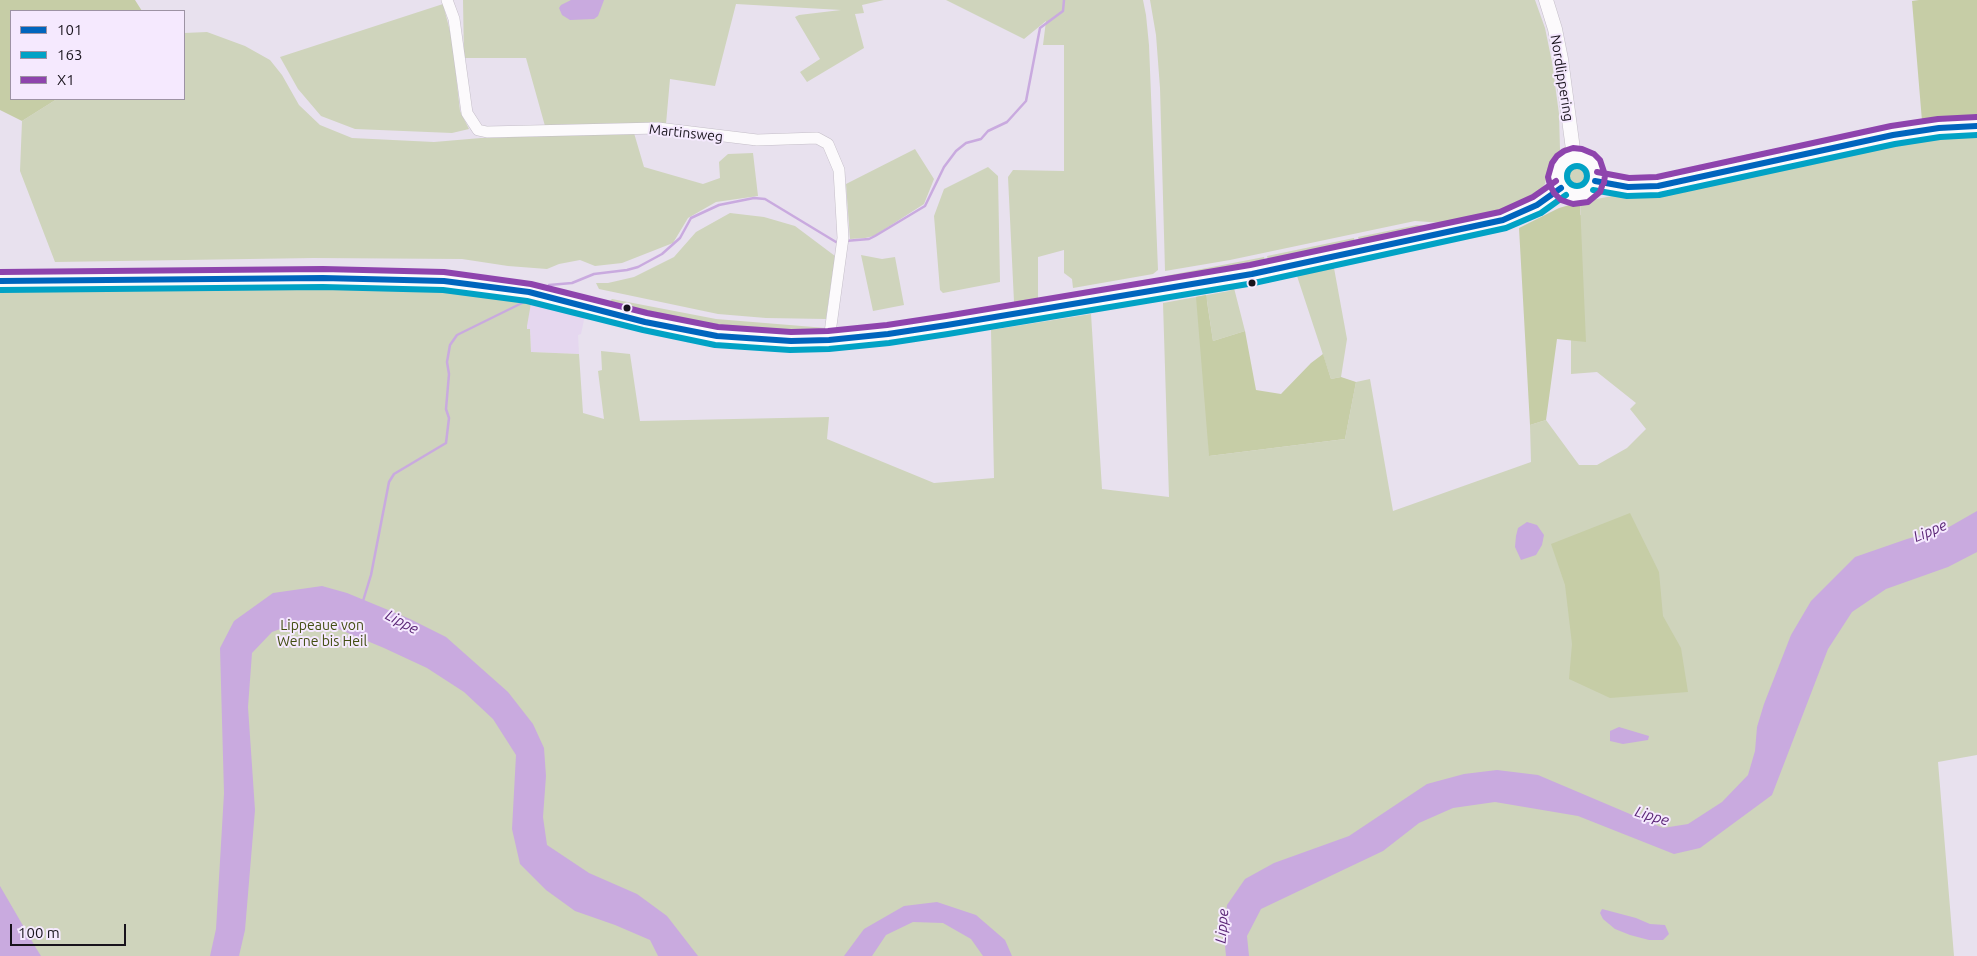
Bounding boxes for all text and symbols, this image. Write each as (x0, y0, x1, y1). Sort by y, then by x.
legend (10, 10, 185, 100)
text: 101 (57, 21, 82, 38)
street label: Nordlippering (1547, 33, 1577, 123)
text: 163 (57, 46, 82, 63)
text: X1 (57, 71, 75, 88)
street label: Martinsweg (648, 121, 724, 145)
unlabelled marker (1247, 278, 1257, 288)
unlabelled marker (622, 303, 632, 313)
water label: Lippe (1910, 516, 1950, 546)
water label: Lippe (382, 606, 422, 638)
park label: Lippeaue von Werne bis Heil (277, 617, 367, 650)
water label: Lippe (1633, 802, 1671, 830)
water label: Lippe (1212, 908, 1232, 944)
scale bar (12, 914, 129, 946)
text: 100 m (18, 924, 60, 941)

